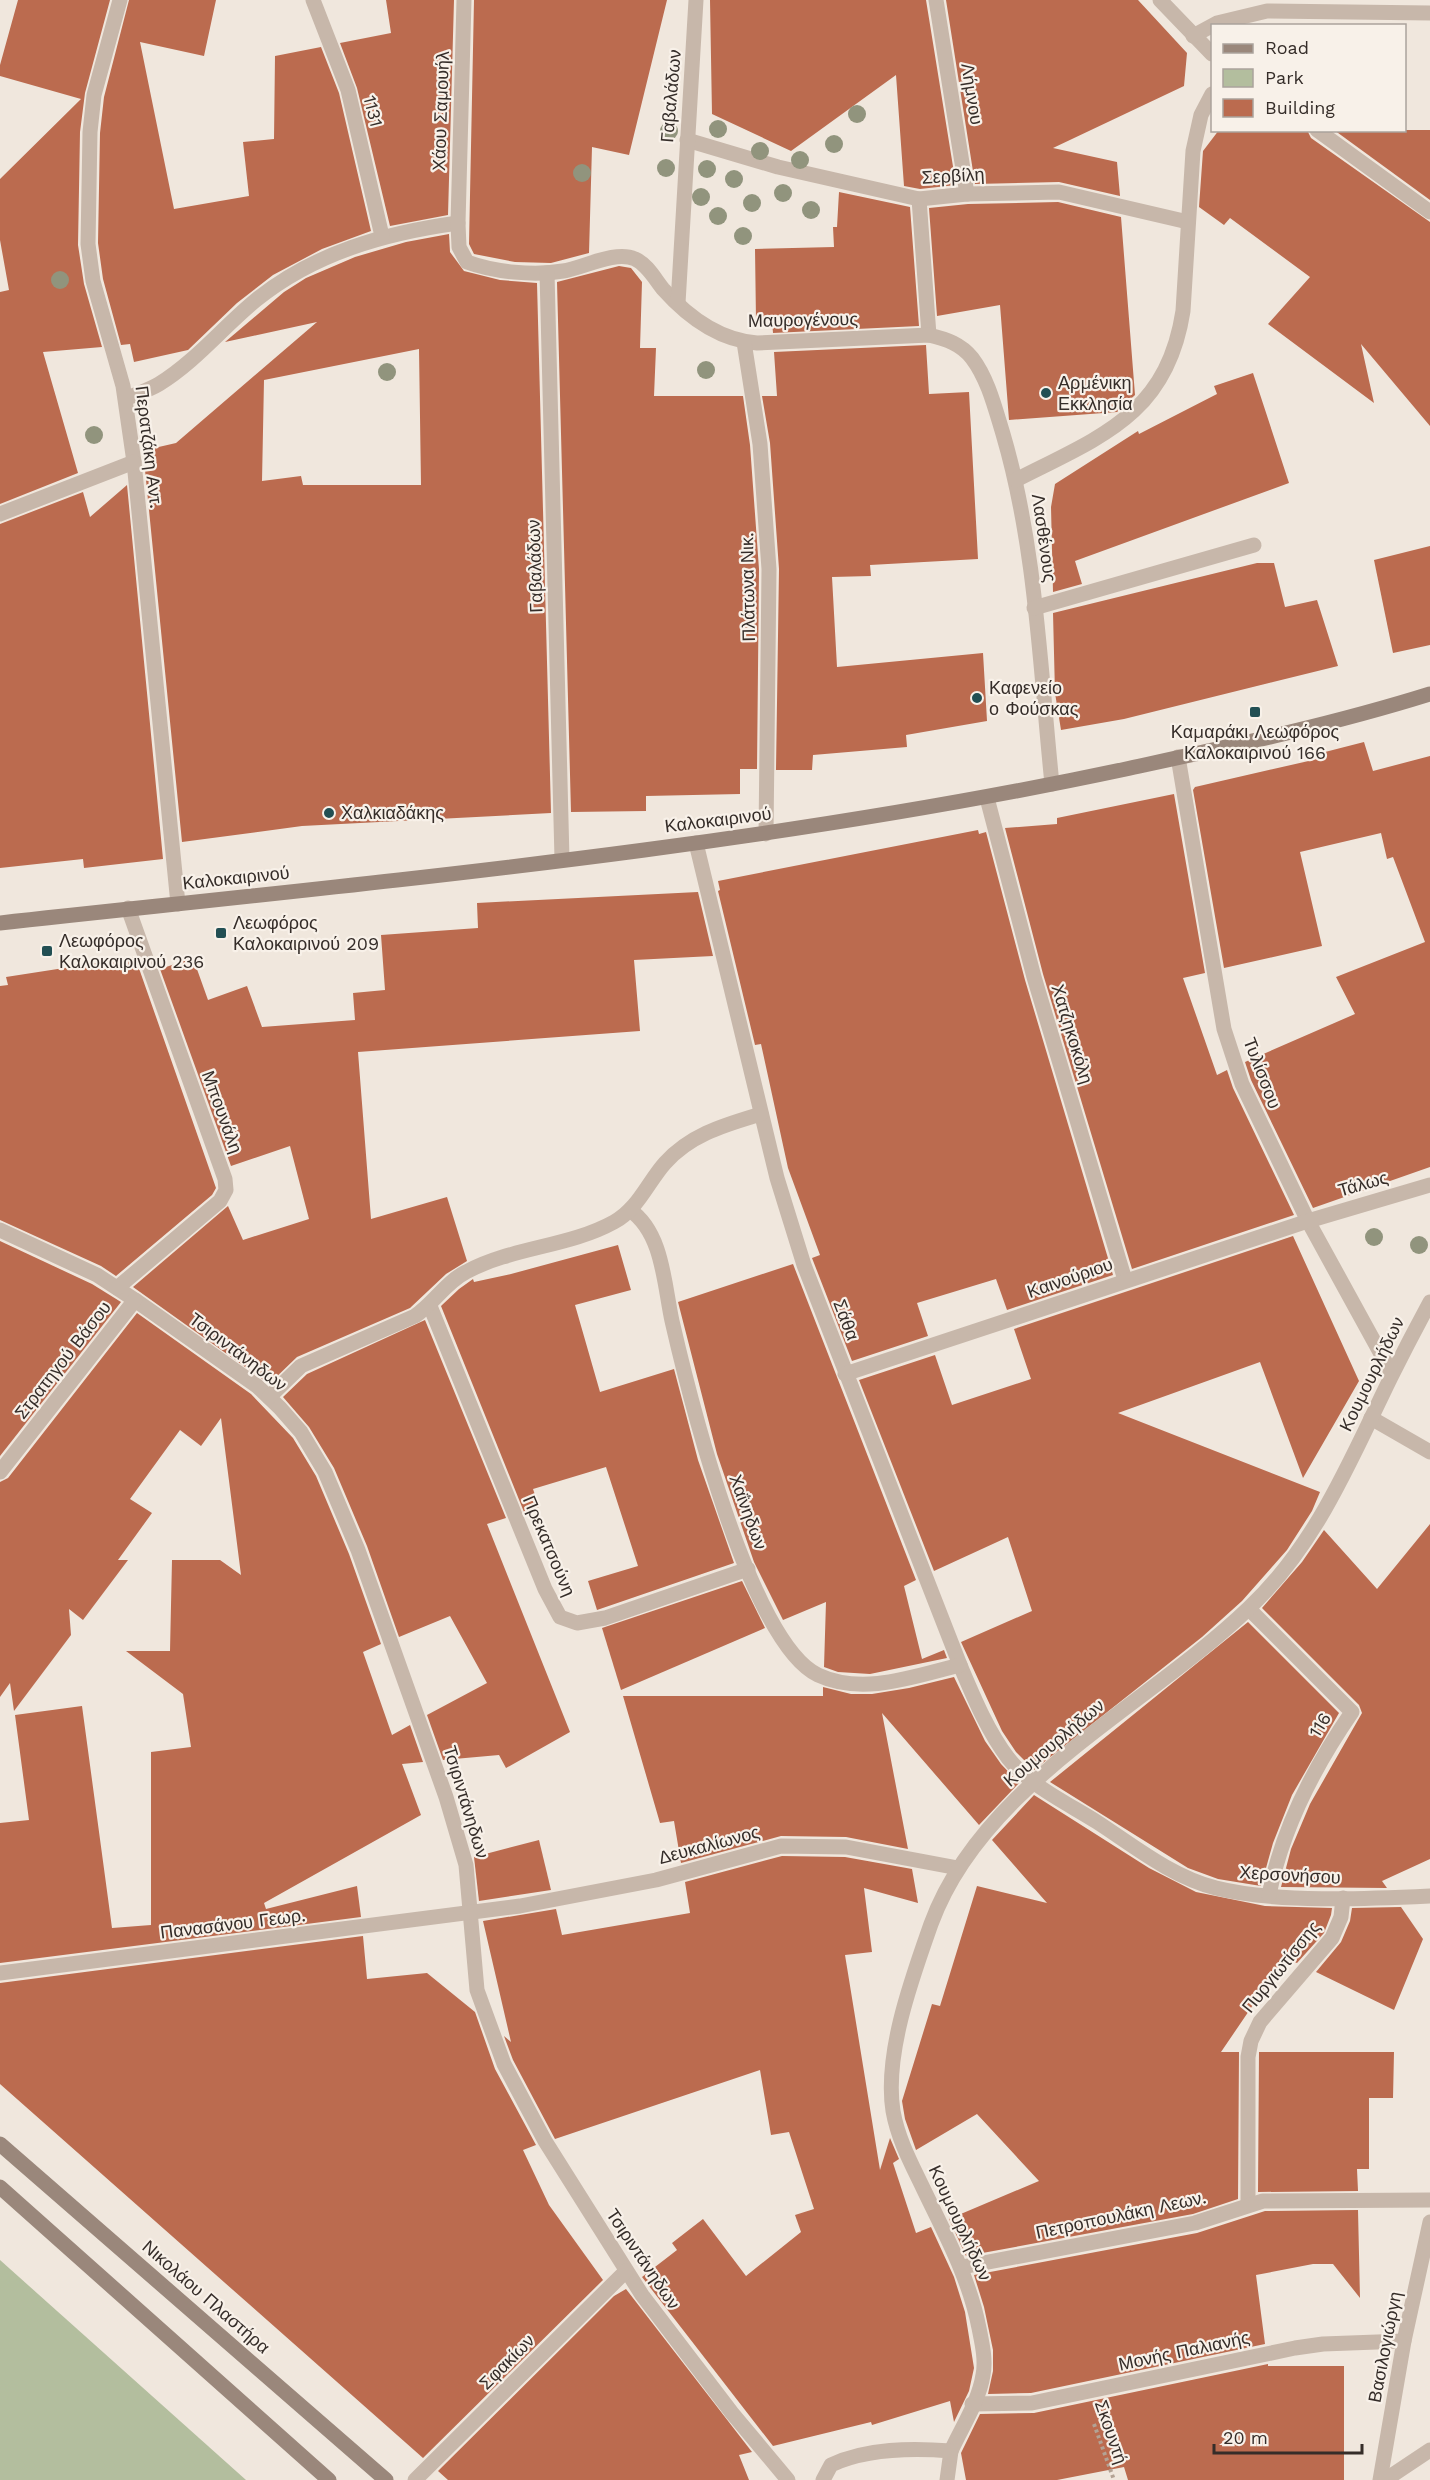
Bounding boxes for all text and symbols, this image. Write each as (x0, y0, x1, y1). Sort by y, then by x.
legend (1211, 24, 1406, 132)
text: Road (1265, 37, 1309, 58)
street label: Γαβαλάδων (656, 49, 685, 143)
street label: Χάου Σαμουήλ (428, 51, 453, 171)
street label: Λήμνου (957, 62, 988, 126)
text: Park (1265, 67, 1304, 88)
street label: 1131 (359, 93, 387, 129)
text: Building (1265, 97, 1335, 118)
street label: Σερβίλη (921, 163, 985, 188)
street label: Μαυρογένους (748, 308, 859, 331)
place label: Αρμένικη Εκκλησία (1058, 372, 1133, 414)
street label: Περατζάκη Αντ. (132, 384, 167, 509)
marker: Αρμένικη Εκκλησία (1039, 386, 1053, 400)
street label: Λασθένους (1028, 492, 1061, 584)
street label: Γαβαλάδων (522, 519, 547, 613)
street label: Πλάτωνα Νικ. (736, 532, 759, 642)
place label: Καφενείο ο Φούσκας (989, 677, 1079, 719)
marker: Καφενείο ο Φούσκας (970, 691, 984, 705)
marker: Καμαράκι Λεωφόρος Καλοκαιρινού 166 (1248, 705, 1262, 719)
place label: Καμαράκι Λεωφόρος Καλοκαιρινού 166 (1171, 721, 1339, 763)
place label: Χαλκιαδάκης (341, 802, 444, 823)
street label: Καλοκαιρινού (663, 803, 772, 836)
marker: Χαλκιαδάκης (322, 806, 336, 820)
street label: Καλοκαιρινού (182, 861, 290, 894)
place label: Λεωφόρος Καλοκαιρινού 209 (233, 912, 379, 954)
marker: Λεωφόρος Καλοκαιρινού 209 (214, 926, 228, 940)
place label: Λεωφόρος Καλοκαιρινού 236 (59, 930, 204, 972)
marker: Λεωφόρος Καλοκαιρινού 236 (40, 944, 54, 958)
street label: Χατζηκοκόλη (1047, 981, 1098, 1086)
street label: Τυλίσσου (1239, 1034, 1286, 1111)
street label: Μπουνάλη (198, 1068, 247, 1156)
street label: Τάλως (1336, 1166, 1391, 1201)
street label: Καινούριου (1024, 1253, 1115, 1302)
street label: Σάθα (829, 1296, 864, 1343)
street label: Στρατηγού Βάσου (10, 1297, 115, 1423)
street label: Τσιριντάνηδων (185, 1308, 291, 1395)
street label: Κουμουρλήδων (1335, 1313, 1408, 1434)
street label: Χαΐνηδων (725, 1471, 772, 1552)
street label: Πρεκατσούνη (519, 1492, 580, 1599)
street label: Κουμουρλήδων (999, 1695, 1108, 1791)
street label: 116 (1304, 1709, 1335, 1741)
street label: Τσιριντάνηδων (439, 1743, 494, 1861)
street label: Δευκαλίωνος (656, 1821, 762, 1868)
street label: Χερσονήσου (1239, 1861, 1341, 1888)
street label: Πανασάνου Γεωρ. (159, 1904, 307, 1943)
street label: Πυργιωτίσσης (1237, 1916, 1324, 2017)
street label: Κουμουρλήδων (925, 2162, 996, 2284)
street label: Πετροπουλάκη Λεων. (1034, 2186, 1208, 2243)
street label: Τσιριντάνηδων (602, 2204, 685, 2313)
street label: Νικολάου Πλαστήρα (138, 2236, 274, 2358)
street label: Βασιλογιώργη (1363, 2290, 1406, 2404)
street label: Μονής Παλιανής (1117, 2326, 1252, 2375)
street label: Σφακίων (475, 2330, 539, 2394)
street label: Σκουντή (1091, 2397, 1132, 2466)
scale bar (1214, 2417, 1362, 2455)
text: 20 m (1223, 2427, 1268, 2448)

